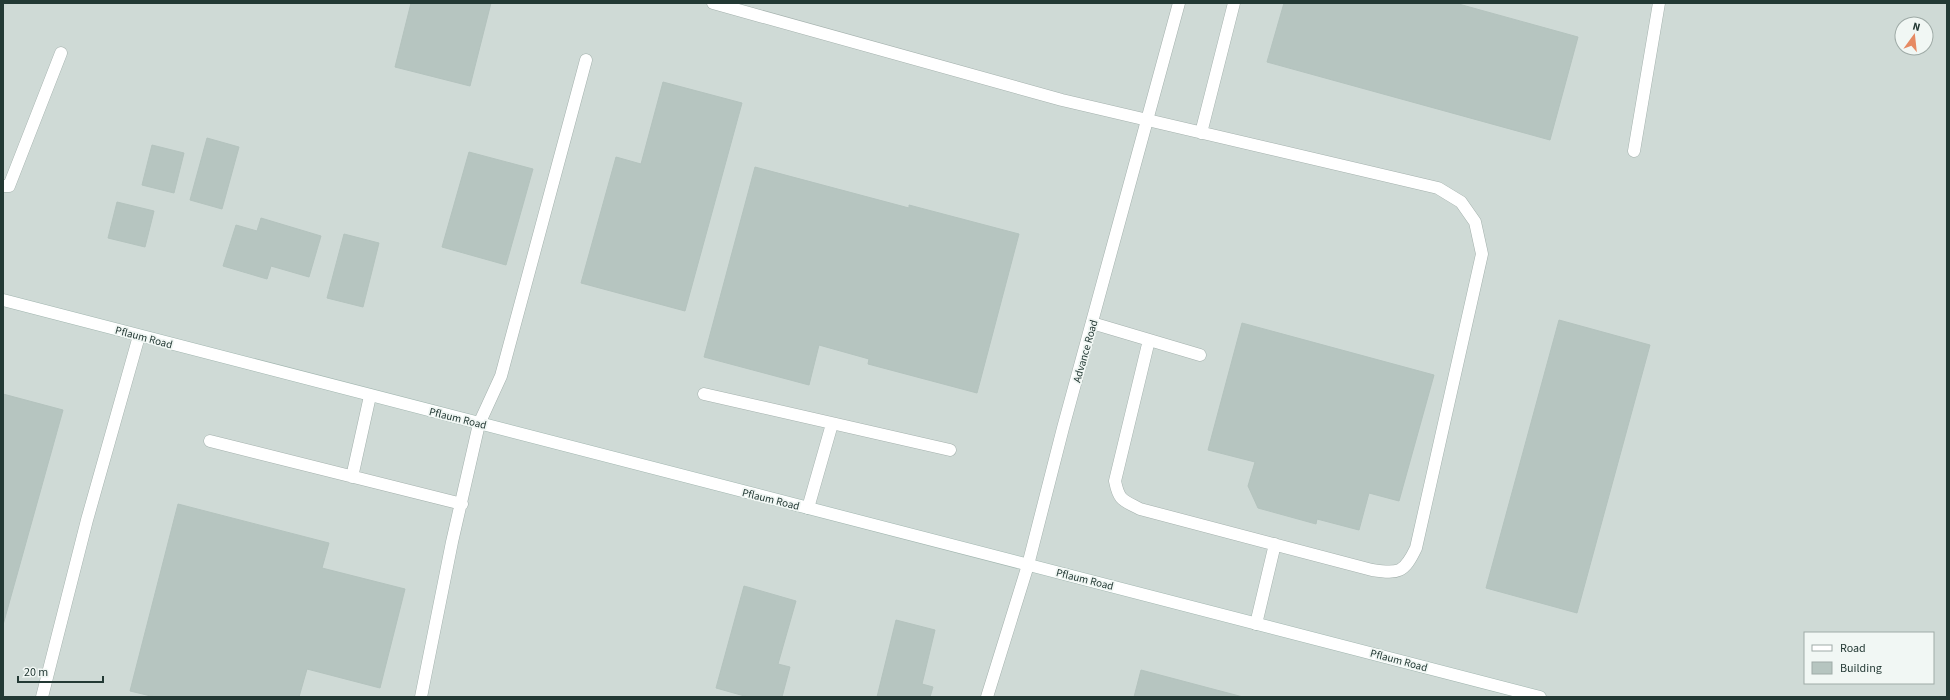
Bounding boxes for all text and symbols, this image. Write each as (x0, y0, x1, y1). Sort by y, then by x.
north arrow (1894, 16, 1934, 56)
text: N (1911, 19, 1922, 35)
street label: Advance Road (1069, 318, 1102, 384)
street label: Pflaum Road (114, 323, 174, 352)
street label: Pflaum Road (428, 404, 488, 433)
street label: Pflaum Road (741, 485, 801, 514)
street label: Pflaum Road (1055, 565, 1115, 594)
legend (1804, 632, 1934, 684)
text: Road (1840, 640, 1866, 657)
street label: Pflaum Road (1369, 646, 1429, 675)
scale bar (18, 658, 103, 684)
text: Building (1840, 660, 1882, 677)
text: 20 m (24, 664, 48, 681)

